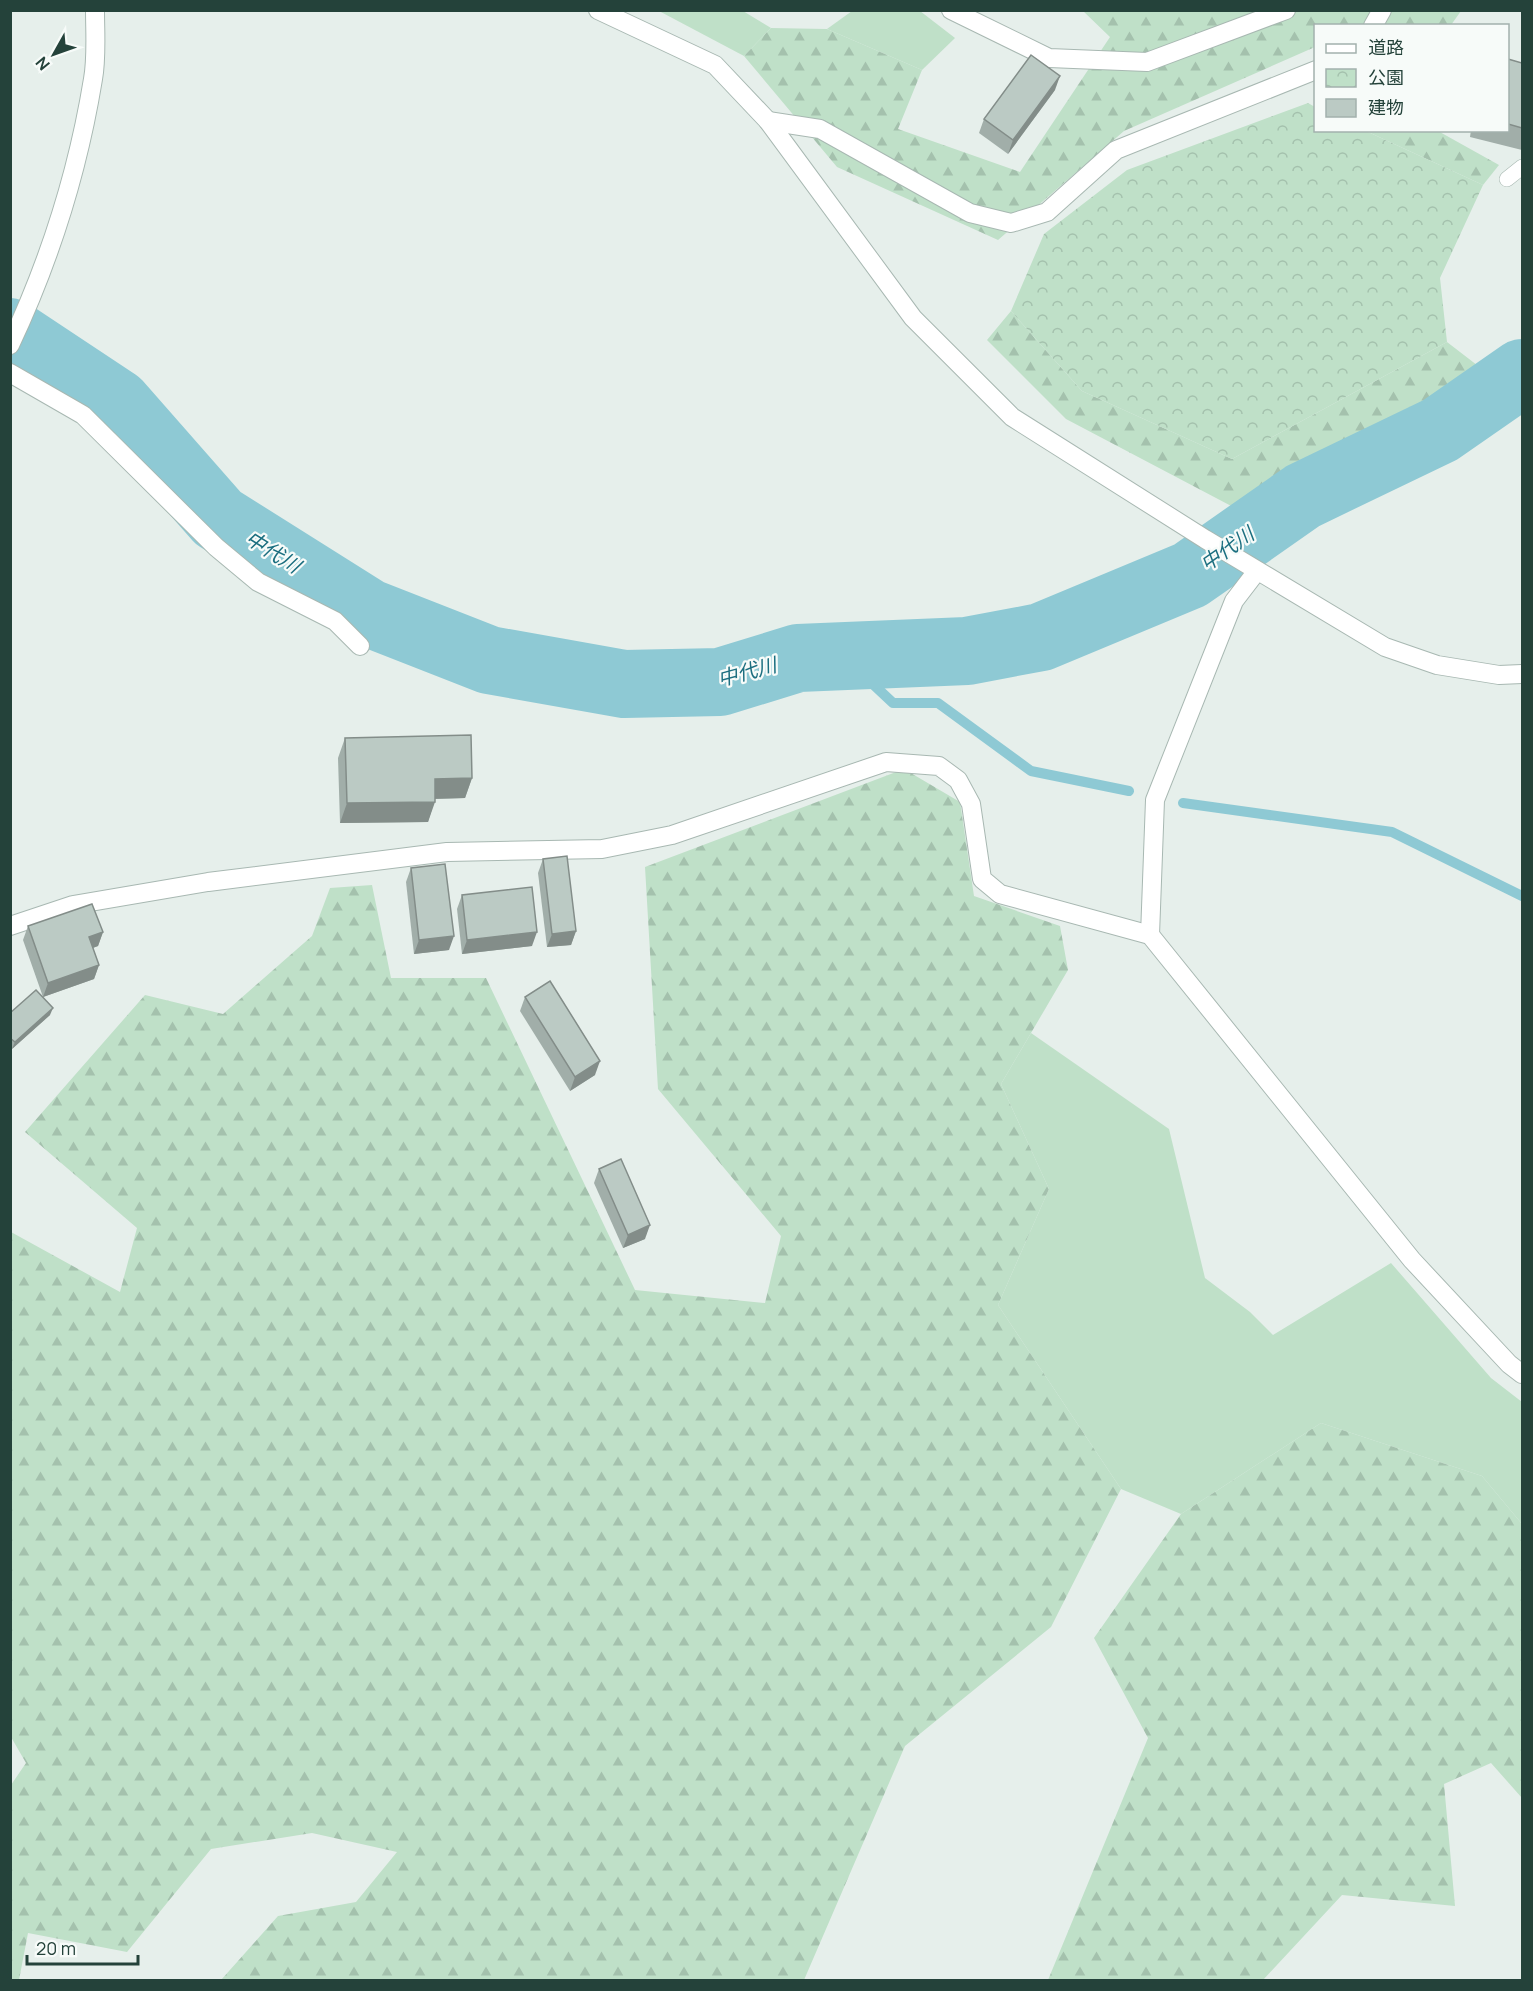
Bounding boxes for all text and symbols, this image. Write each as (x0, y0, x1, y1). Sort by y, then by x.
north arrow (24, 24, 84, 84)
legend (1314, 24, 1509, 132)
text: 道路 (1368, 35, 1404, 59)
text: N (30, 52, 55, 75)
text: 公園 (1368, 65, 1404, 89)
text: 建物 (1368, 95, 1404, 119)
water label: 中代川 (1194, 519, 1261, 577)
water label: 中代川 (241, 524, 308, 580)
water label: 中代川 (714, 650, 781, 692)
scale bar (27, 1928, 138, 1966)
text: 20 m (36, 1936, 76, 1960)

